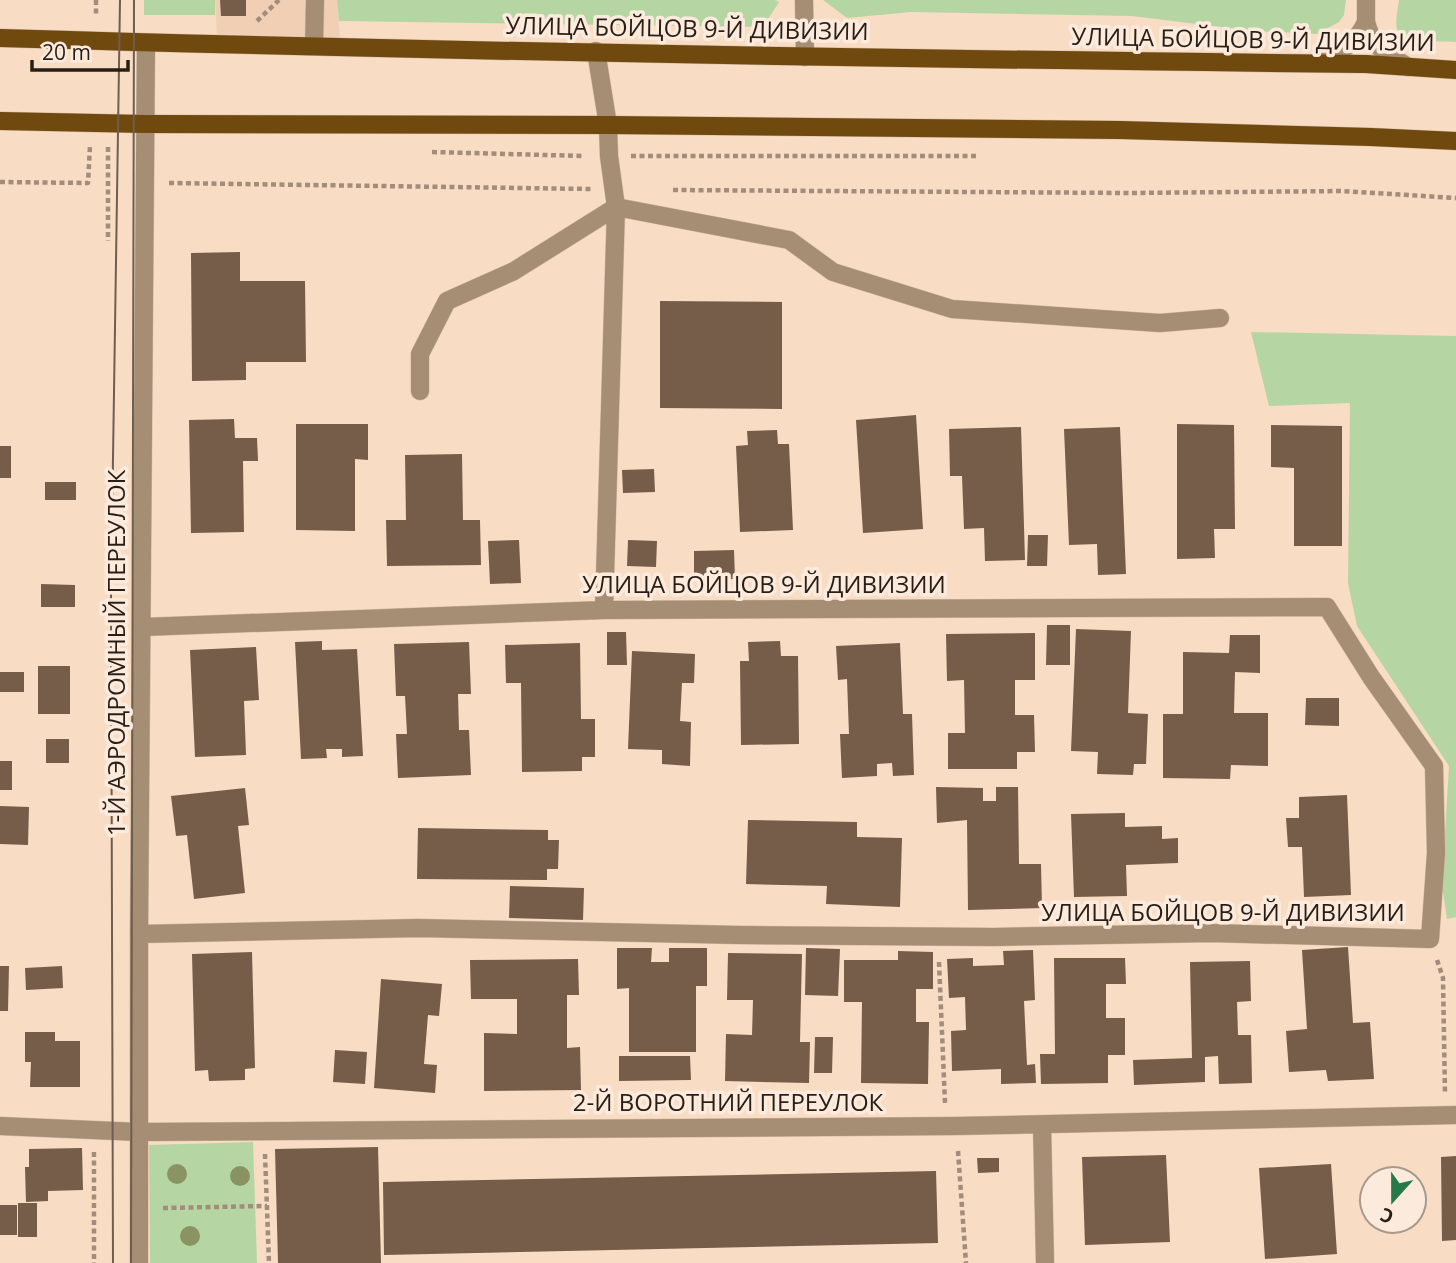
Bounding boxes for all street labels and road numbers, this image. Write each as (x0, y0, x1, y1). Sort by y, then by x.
street label: УЛИЦА БОЙЦОВ 9-Й ДИВИЗИИ (505, 8, 869, 47)
street label: УЛИЦА БОЙЦОВ 9-Й ДИВИЗИИ (1071, 19, 1435, 58)
street label: 1-Й АЭРОДРОМНЫЙ ПЕРЕУЛОК (99, 469, 132, 836)
street label: УЛИЦА БОЙЦОВ 9-Й ДИВИЗИИ (582, 567, 946, 600)
street label: УЛИЦА БОЙЦОВ 9-Й ДИВИЗИИ (1041, 895, 1405, 928)
street label: 2-Й ВОРОТНИЙ ПЕРЕУЛОК (573, 1085, 884, 1118)

